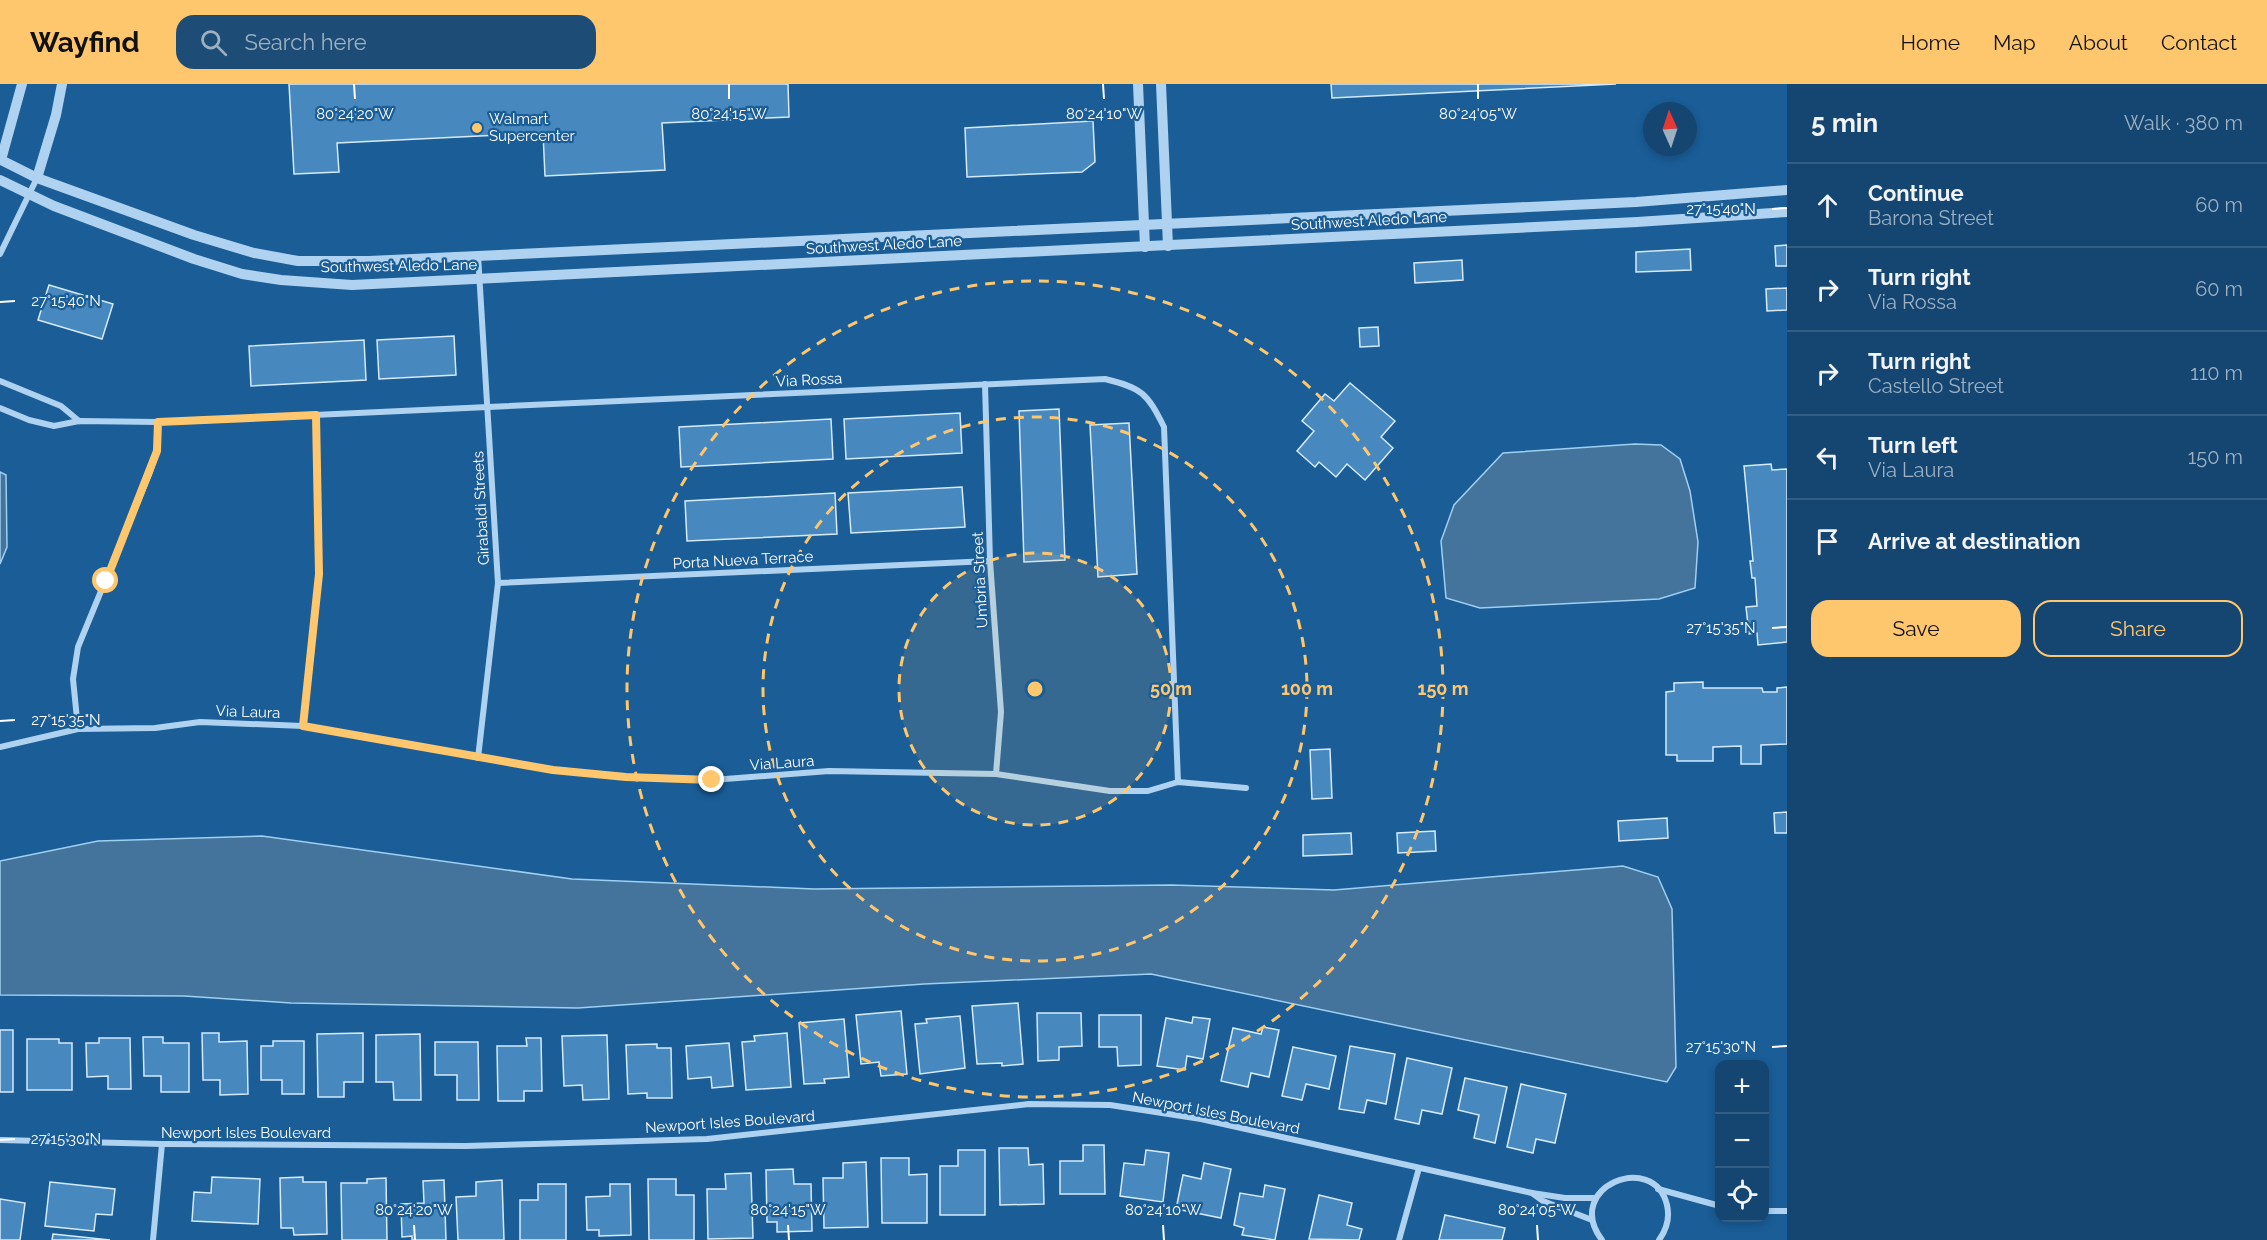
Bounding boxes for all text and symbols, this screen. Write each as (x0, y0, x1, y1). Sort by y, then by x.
search box (176, 15, 596, 69)
text: Wayfind (30, 26, 140, 59)
icon: search (197, 26, 230, 59)
text: Search here (245, 29, 367, 55)
text: Home (1901, 30, 1960, 55)
text: Map (1993, 30, 2036, 55)
text: About (2069, 30, 2128, 55)
text: Contact (2161, 30, 2237, 55)
north arrow (1643, 102, 1697, 156)
text: 80°24'20"W (316, 105, 394, 123)
text: 80°24'15"W (691, 105, 767, 123)
text: 80°24'10"W (1066, 105, 1142, 123)
text: 80°24'05"W (1439, 105, 1517, 123)
text: 5 min (1811, 108, 1878, 138)
place label: Walmart Supercenter (489, 110, 575, 145)
text: Walk · 380 m (2124, 111, 2243, 135)
marker: Walmart Supercenter (470, 121, 484, 135)
text: Continue (1868, 180, 1964, 206)
icon: ahead (1811, 189, 1844, 222)
text: 60 m (2195, 193, 2243, 217)
text: 27°15'40"N (1686, 200, 1756, 218)
text: Barona Street (1868, 206, 1994, 230)
street label: Southwest Aledo Lane (1290, 208, 1448, 234)
street label: Southwest Aledo Lane (805, 232, 963, 258)
street label: Southwest Aledo Lane (321, 256, 478, 276)
text: Turn right (1868, 264, 1971, 290)
icon: right (1811, 273, 1844, 306)
text: 60 m (2195, 277, 2243, 301)
text: Via Rossa (1868, 290, 1957, 314)
text: 27°15'40"N (31, 292, 101, 310)
text: Turn right (1868, 348, 1971, 374)
icon: right (1811, 357, 1844, 390)
text: 110 m (2190, 361, 2243, 385)
street label: Via Rossa (775, 369, 843, 391)
text: Castello Street (1868, 374, 2004, 398)
text: Turn left (1868, 432, 1958, 458)
icon: left (1811, 441, 1844, 474)
text: 150 m (2188, 445, 2243, 469)
street label: Girabaldi Streets (469, 451, 493, 565)
text: Via Laura (1868, 458, 1954, 482)
icon: arrive (1811, 525, 1844, 558)
text: Arrive at destination (1868, 528, 2081, 554)
street label: Umbria Street (968, 531, 992, 629)
street label: Porta Nueva Terrace (672, 547, 814, 573)
route start (92, 567, 118, 593)
button: Save (1811, 600, 2021, 657)
button: Share (2033, 600, 2243, 657)
text: 27°15'35"N (1686, 619, 1756, 637)
text: 50 m (1150, 678, 1192, 699)
text: 100 m (1281, 678, 1333, 699)
text: 150 m (1418, 678, 1469, 699)
centre of rings (1025, 679, 1045, 699)
street label: Via Laura (215, 702, 281, 722)
text: 27°15'35"N (31, 711, 101, 729)
street label: Via Laura (749, 752, 815, 774)
route end (698, 766, 724, 792)
text: 27°15'30"N (1686, 1038, 1756, 1056)
map controls (1715, 1060, 1769, 1222)
button: + (1715, 1060, 1769, 1114)
street label: Newport Isles Boulevard (1131, 1088, 1301, 1138)
street label: Newport Isles Boulevard (644, 1107, 816, 1137)
button: − (1715, 1114, 1769, 1168)
street label: Newport Isles Boulevard (161, 1124, 331, 1142)
text: 27°15'30"N (31, 1130, 101, 1148)
button: locate (1715, 1168, 1769, 1222)
text: 80°24'20"W (375, 1201, 453, 1219)
text: 80°24'15"W (750, 1201, 826, 1219)
text: 80°24'10"W (1125, 1201, 1201, 1219)
text: 80°24'05"W (1498, 1201, 1576, 1219)

